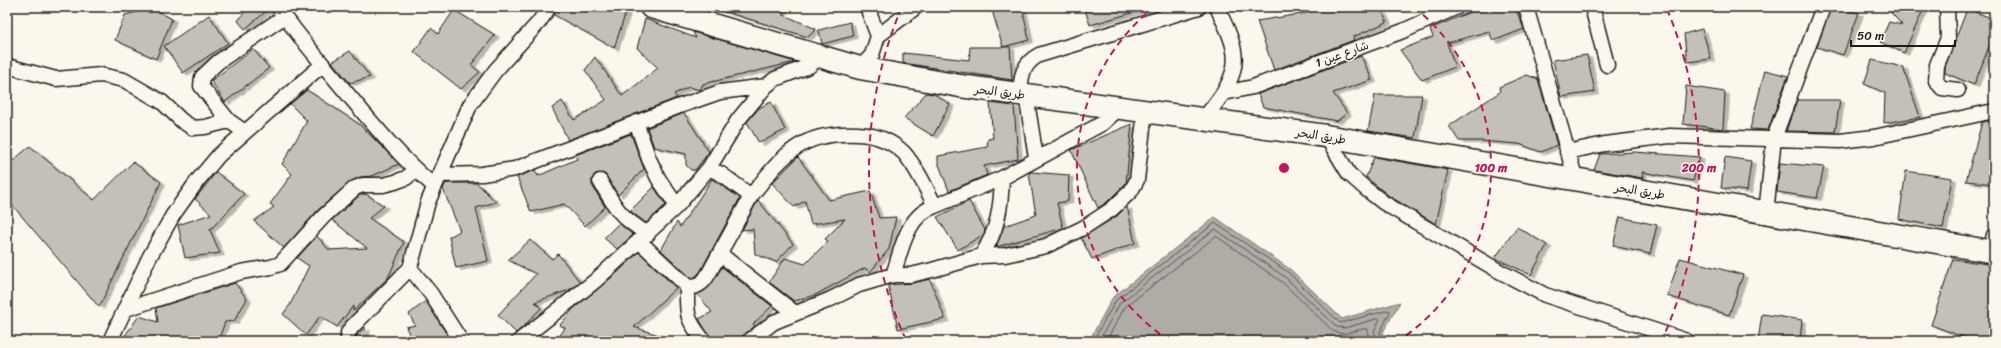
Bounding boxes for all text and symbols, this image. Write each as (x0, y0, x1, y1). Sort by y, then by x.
scale bar (1851, 22, 1955, 48)
text: 50 m (1857, 25, 1884, 47)
street label: شارع عين 1 (1312, 34, 1372, 74)
street label: طريق البحر (972, 78, 1027, 106)
street label: طريق البحر (1293, 121, 1348, 151)
text: 100 m (1475, 157, 1508, 179)
text: 200 m (1681, 157, 1717, 179)
centre of rings (1277, 161, 1291, 175)
street label: طريق البحر (1612, 176, 1667, 206)

